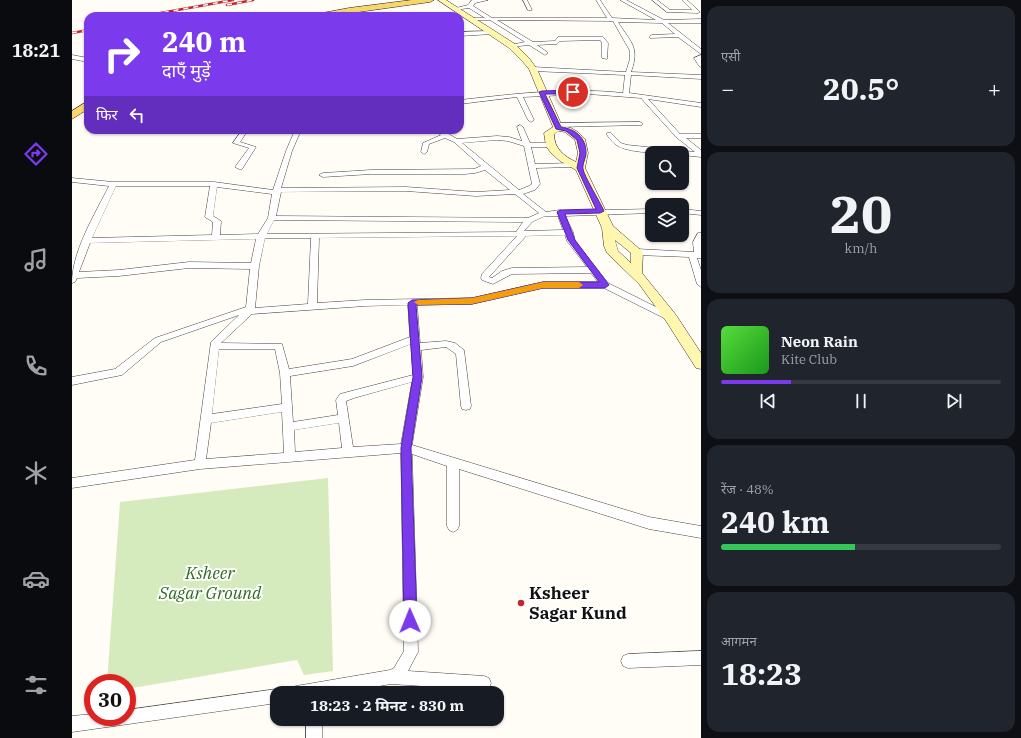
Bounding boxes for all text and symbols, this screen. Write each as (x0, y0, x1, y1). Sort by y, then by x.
text: 240 m (162, 23, 246, 60)
icon: right (96, 28, 148, 80)
text: 18:21 (12, 39, 60, 62)
text: एसी (721, 48, 740, 65)
text: दाएँ मुड़ें (162, 59, 211, 82)
text: 20.5° (823, 69, 899, 108)
text: − (721, 74, 734, 103)
text: + (988, 74, 1001, 103)
pin (556, 75, 590, 109)
icon: arrive (562, 81, 584, 103)
icon: left (126, 104, 148, 126)
text: फिर (96, 105, 118, 124)
icon: directions (22, 140, 50, 168)
map controls (645, 146, 689, 242)
button: search (645, 146, 689, 190)
text: 20 (830, 180, 892, 247)
button: layers (645, 198, 689, 242)
text: km/h (845, 240, 877, 257)
icon: music (22, 246, 50, 274)
text: Neon Rain (781, 332, 858, 351)
text: Kite Club (781, 351, 837, 368)
icon: phone (22, 352, 50, 380)
icon: previous (757, 390, 779, 412)
icon: pause (850, 390, 872, 412)
icon: next (943, 390, 965, 412)
icon: climate (22, 459, 50, 487)
text: रेंज · 48% (721, 481, 774, 498)
text: 240 km (721, 502, 830, 541)
park label: Ksheer Sagar Ground (158, 562, 262, 604)
icon: car (22, 565, 50, 593)
place label: Ksheer Sagar Kund (529, 582, 627, 624)
marker: Ksheer Sagar Kund (516, 598, 526, 608)
position arrow (389, 600, 431, 642)
text: आगमन (721, 633, 757, 650)
text: 18:23 (721, 654, 802, 693)
icon: filters (22, 671, 50, 699)
speed limit sign: 30 (84, 674, 136, 726)
text: 18:23 · 2 मिनट · 830 m (310, 696, 464, 715)

